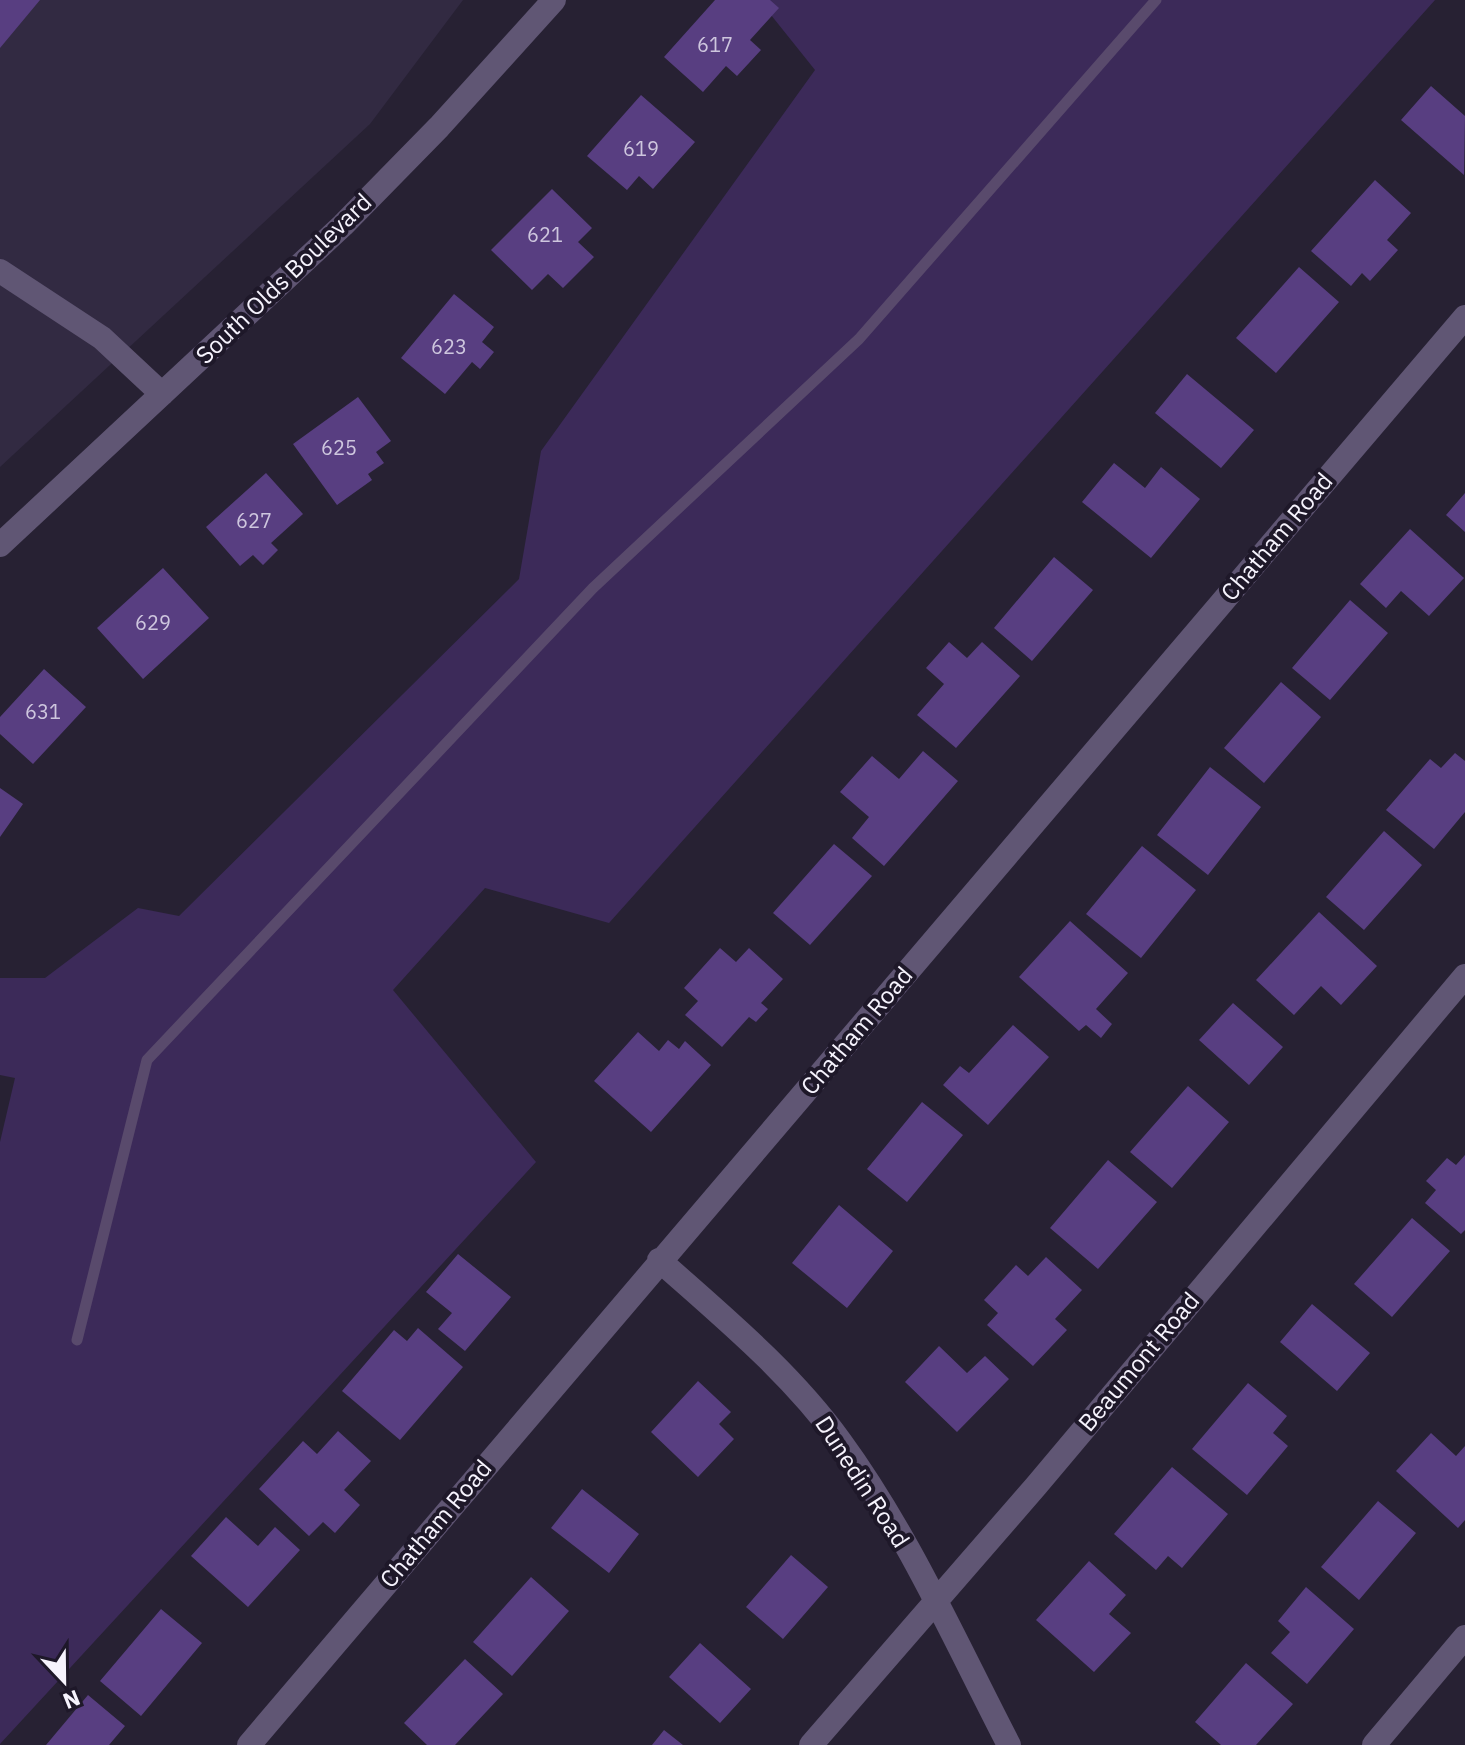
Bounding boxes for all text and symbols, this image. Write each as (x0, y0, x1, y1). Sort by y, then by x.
house number: 617 (697, 31, 733, 58)
house number: 619 (623, 135, 659, 162)
street label: South Olds Boulevard (188, 186, 378, 371)
house number: 621 (527, 221, 563, 248)
house number: 623 (431, 333, 467, 360)
house number: 625 (321, 434, 357, 461)
street label: Chatham Road (1213, 466, 1339, 607)
house number: 627 (236, 507, 272, 534)
house number: 629 (135, 609, 171, 636)
house number: 631 (25, 698, 61, 725)
street label: Chatham Road (793, 960, 919, 1101)
street label: Beaumont Road (1071, 1285, 1206, 1438)
street label: Dunedin Road (808, 1409, 917, 1553)
street label: Chatham Road (372, 1453, 498, 1594)
north arrow (24, 1641, 104, 1721)
text: N (59, 1684, 84, 1716)

